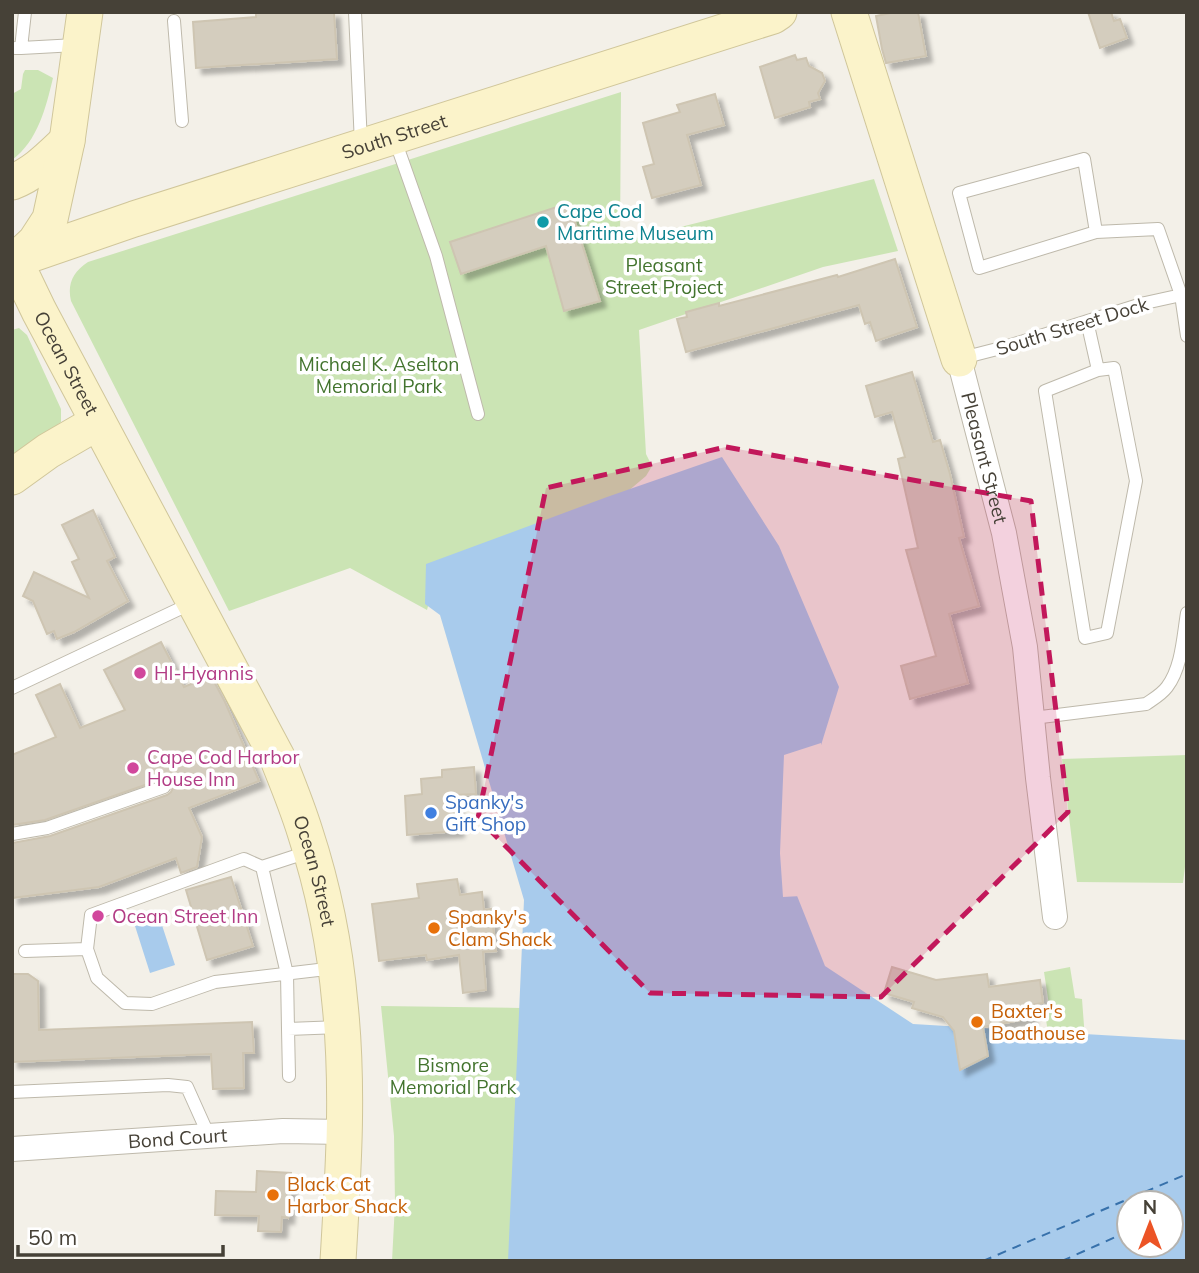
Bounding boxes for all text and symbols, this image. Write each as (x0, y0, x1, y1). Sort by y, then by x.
street label: South Street (339, 108, 450, 164)
place label: Cape Cod Maritime Museum (557, 199, 714, 245)
marker: Cape Cod Maritime Museum (535, 214, 551, 230)
park label: Pleasant Street Project (605, 253, 723, 299)
street label: South Street Dock (993, 291, 1151, 361)
street label: Ocean Street (29, 307, 104, 419)
park label: Michael K. Aselton Memorial Park (299, 352, 459, 398)
street label: Pleasant Street (956, 389, 1013, 526)
place label: HI-Hyannis (154, 661, 254, 685)
marker: HI-Hyannis (132, 665, 148, 681)
place label: Cape Cod Harbor House Inn (147, 745, 299, 791)
marker: Cape Cod Harbor House Inn (125, 760, 141, 776)
place label: Spanky's Gift Shop (445, 790, 526, 836)
marker: Spanky's Gift Shop (423, 805, 439, 821)
street label: Ocean Street (288, 812, 341, 929)
place label: Ocean Street Inn (112, 904, 258, 928)
place label: Spanky's Clam Shack (448, 905, 552, 951)
marker: Ocean Street Inn (90, 908, 106, 924)
marker: Spanky's Clam Shack (426, 920, 442, 936)
place label: Baxter's Boathouse (991, 999, 1086, 1045)
marker: Baxter's Boathouse (969, 1014, 985, 1030)
park label: Bismore Memorial Park (390, 1053, 516, 1099)
street label: Bond Court (127, 1123, 228, 1153)
place label: Black Cat Harbor Shack (287, 1172, 408, 1218)
marker: Black Cat Harbor Shack (265, 1187, 281, 1203)
north arrow (1115, 1189, 1185, 1259)
text: N (1143, 1195, 1157, 1219)
scale bar (18, 1214, 222, 1258)
text: 50 m (28, 1224, 77, 1250)

